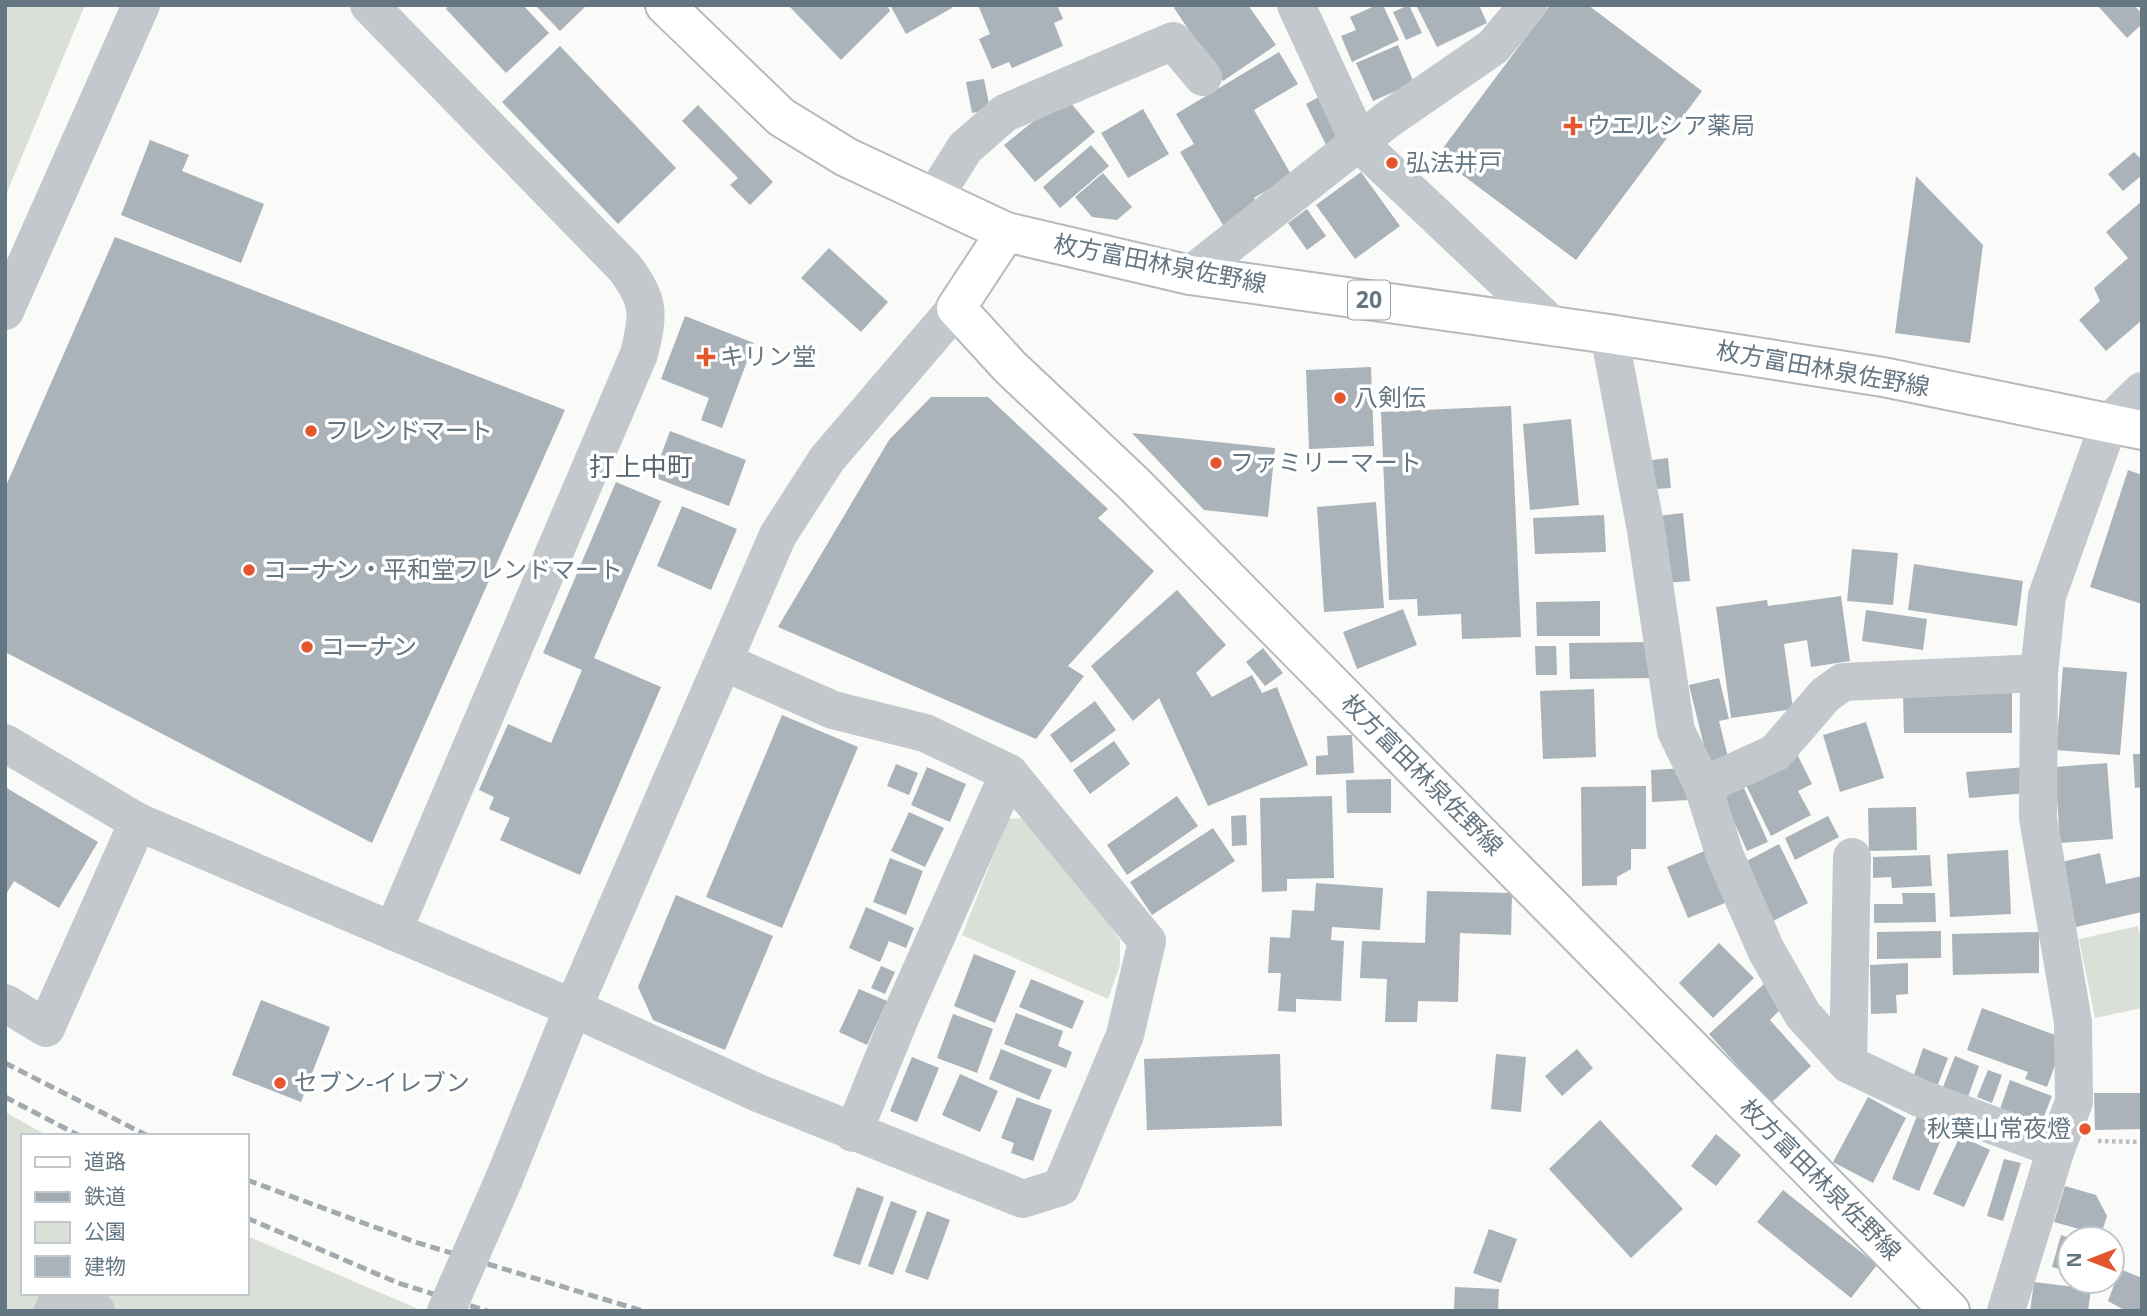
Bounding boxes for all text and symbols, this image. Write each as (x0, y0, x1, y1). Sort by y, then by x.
place label: ウエルシア薬局 (1587, 108, 1755, 141)
marker: ウエルシア薬局 (1565, 118, 1581, 134)
place label: 弘法井戸 (1406, 145, 1502, 178)
marker: 弘法井戸 (1384, 155, 1400, 171)
street label: 枚方富田林泉佐野線 (1051, 226, 1269, 299)
road number: 20 (1348, 280, 1390, 320)
street label: 枚方富田林泉佐野線 (1714, 333, 1932, 403)
place label: キリン堂 (720, 339, 816, 372)
marker: キリン堂 (698, 349, 714, 365)
place label: 八剣伝 (1354, 380, 1426, 413)
marker: 八剣伝 (1332, 390, 1348, 406)
place label: フレンドマート (325, 413, 493, 446)
marker: フレンドマート (303, 423, 319, 439)
place label: ファミリーマート (1230, 445, 1422, 478)
district label: 打上中町 (589, 448, 693, 484)
marker: ファミリーマート (1208, 455, 1224, 471)
place label: コーナン・平和堂フレンドマート (263, 552, 623, 585)
marker: コーナン・平和堂フレンドマート (241, 562, 257, 578)
place label: コーナン (321, 629, 417, 662)
marker: コーナン (299, 639, 315, 655)
street label: 枚方富田林泉佐野線 (1335, 686, 1511, 862)
place label: セブン-イレブン (294, 1065, 470, 1098)
marker: セブン-イレブン (272, 1075, 288, 1091)
street label: 枚方富田林泉佐野線 (1733, 1091, 1909, 1267)
place label: 秋葉山常夜燈 (1927, 1111, 2071, 1144)
marker: 秋葉山常夜燈 (2077, 1121, 2093, 1137)
legend (21, 1134, 248, 1295)
text: 道路 (84, 1147, 126, 1175)
text: 鉄道 (84, 1182, 126, 1210)
text: 公園 (84, 1217, 126, 1245)
north arrow (2056, 1225, 2126, 1295)
text: 建物 (84, 1252, 126, 1280)
text: N (2061, 1252, 2087, 1268)

